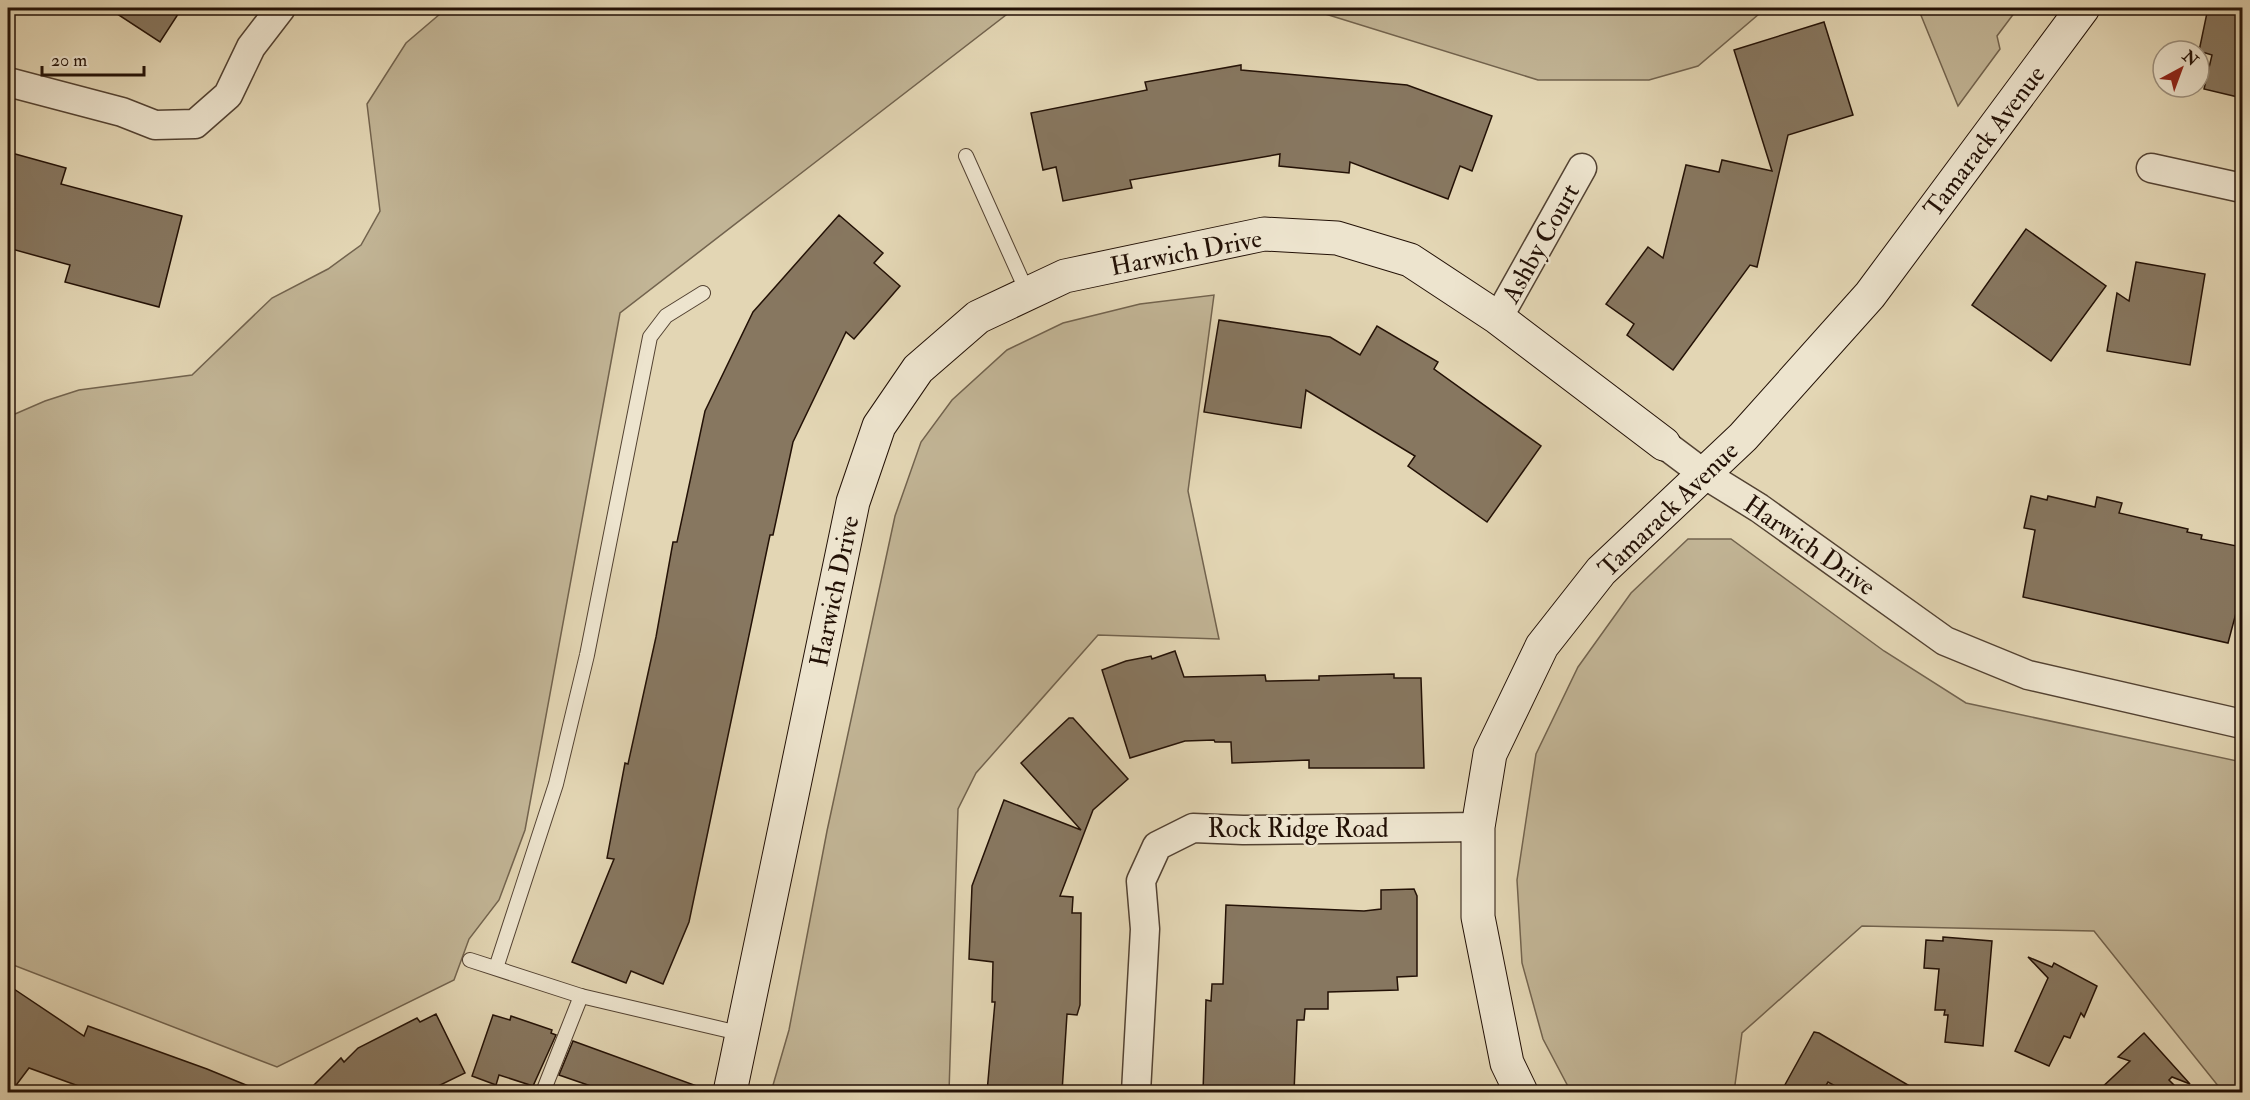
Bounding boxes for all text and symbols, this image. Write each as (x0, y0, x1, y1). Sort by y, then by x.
scale bar (42, 39, 144, 77)
north arrow (2151, 39, 2211, 99)
text: N (2177, 46, 2203, 71)
text: 20 m (51, 49, 87, 72)
street label: Tamarack Avenue (1917, 59, 2052, 224)
street label: Ashby Court (1495, 178, 1587, 310)
street label: Harwich Drive (1108, 223, 1265, 283)
street label: Tamarack Avenue (1592, 435, 1745, 584)
street label: Harwich Drive (1737, 489, 1882, 603)
street label: Harwich Drive (803, 513, 867, 670)
street label: Rock Ridge Road (1208, 813, 1389, 845)

